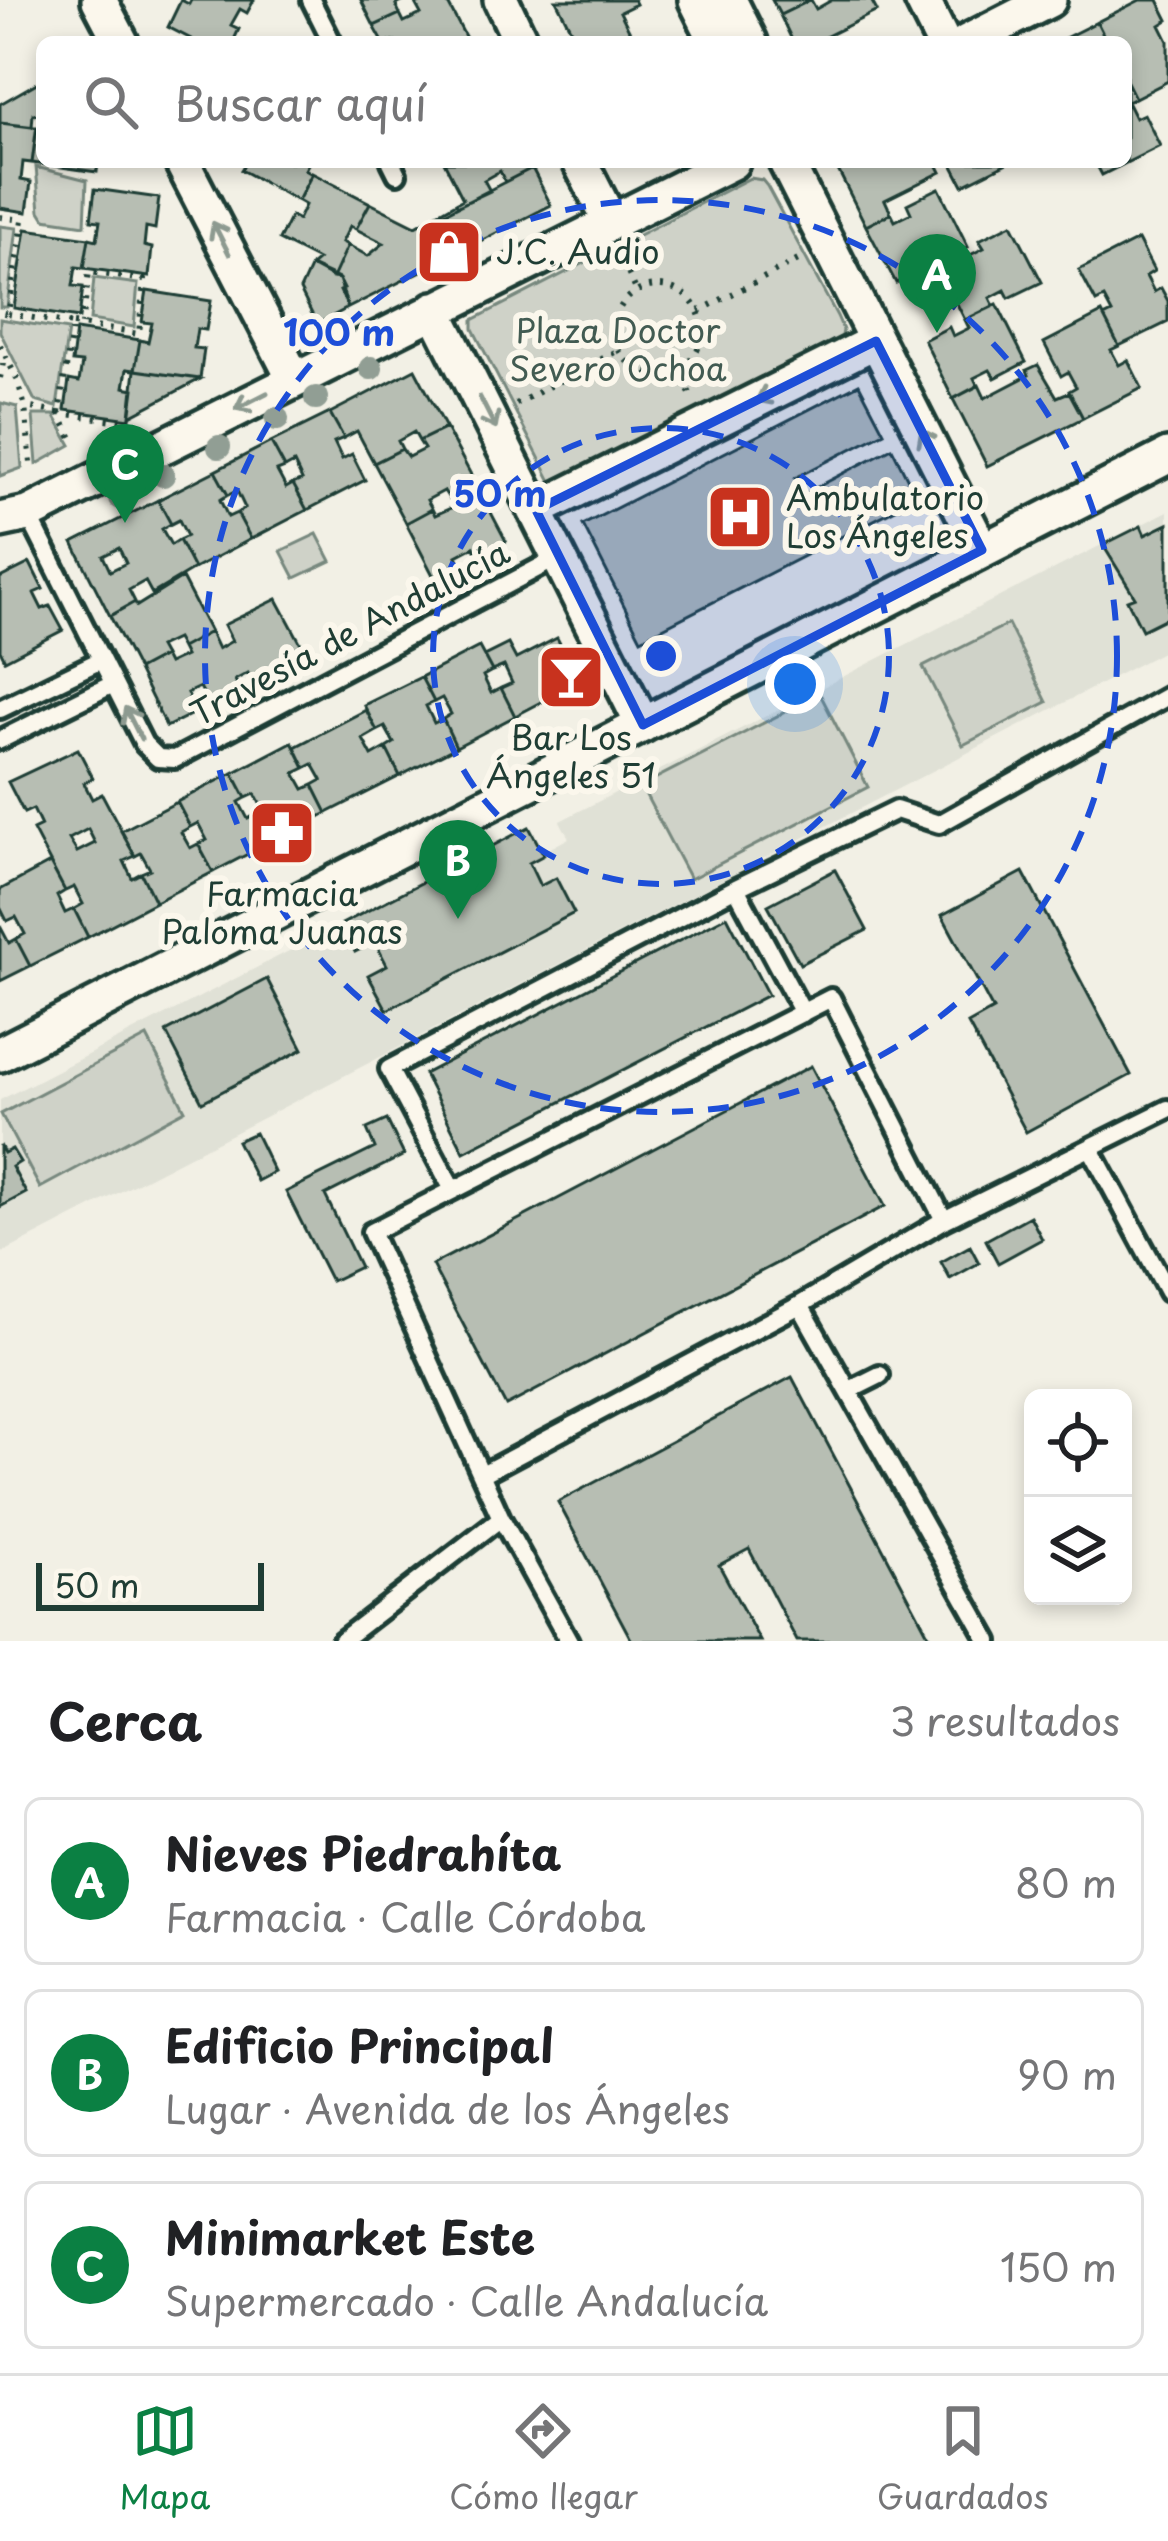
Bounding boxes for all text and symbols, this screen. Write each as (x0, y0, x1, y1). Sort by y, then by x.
search box (36, 36, 1132, 168)
text: Buscar aquí (174, 68, 427, 136)
icon: search (78, 69, 144, 135)
shop icon: J.C. Audio (414, 217, 484, 287)
one-way arrow (209, 220, 232, 256)
place label: J.C. Audio (496, 225, 660, 275)
pin: A (898, 234, 976, 333)
text: 100 m (283, 304, 395, 358)
park label: Plaza Doctor Severo Ochoa (509, 304, 727, 392)
one-way arrow (754, 383, 790, 405)
one-way arrow (234, 390, 270, 413)
one-way arrow (477, 395, 500, 430)
pin: C (86, 424, 164, 523)
one-way arrow (917, 428, 940, 463)
text: 50 m (453, 465, 547, 519)
place label: Ambulatorio Los Ángeles (786, 471, 984, 559)
hospital icon: Ambulatorio Los Ángeles (705, 482, 775, 552)
street label: Travesía de Andalucía (181, 526, 518, 737)
centre of rings (640, 635, 682, 677)
bar icon: Bar Los Ángeles 51 (536, 642, 606, 712)
your location (765, 654, 825, 714)
one-way arrow (121, 706, 144, 741)
place label: Bar Los Ángeles 51 (486, 711, 656, 799)
pharmacy icon: Farmacia Paloma Juanas (247, 798, 317, 868)
pin: B (419, 820, 497, 919)
place label: Farmacia Paloma Juanas (161, 867, 403, 955)
map controls (1024, 1389, 1132, 1605)
button: locate (1024, 1389, 1132, 1497)
button: layers (1024, 1497, 1132, 1605)
scale bar (36, 1557, 264, 1610)
text: 50 m (54, 1559, 140, 1609)
text: Cerca (48, 1681, 202, 1758)
text: 3 resultados (890, 1690, 1120, 1749)
text: Nieves Piedrahíta (165, 1818, 561, 1886)
text: A (75, 1852, 105, 1911)
text: 80 m (1015, 1852, 1117, 1911)
text: Farmacia · Calle Córdoba (165, 1886, 645, 1945)
text: Edificio Principal (165, 2010, 554, 2078)
text: B (77, 2044, 103, 2103)
text: 90 m (1017, 2044, 1117, 2103)
text: Lugar · Avenida de los Ángeles (165, 2078, 730, 2137)
text: Minimarket Este (165, 2202, 535, 2270)
text: C (75, 2236, 105, 2295)
text: 150 m (1000, 2236, 1117, 2295)
text: Supermercado · Calle Andalucía (165, 2270, 768, 2329)
tab: Mapa (119, 2398, 210, 2520)
tab: Cómo llegar (449, 2398, 638, 2520)
tab: Guardados (877, 2398, 1049, 2520)

